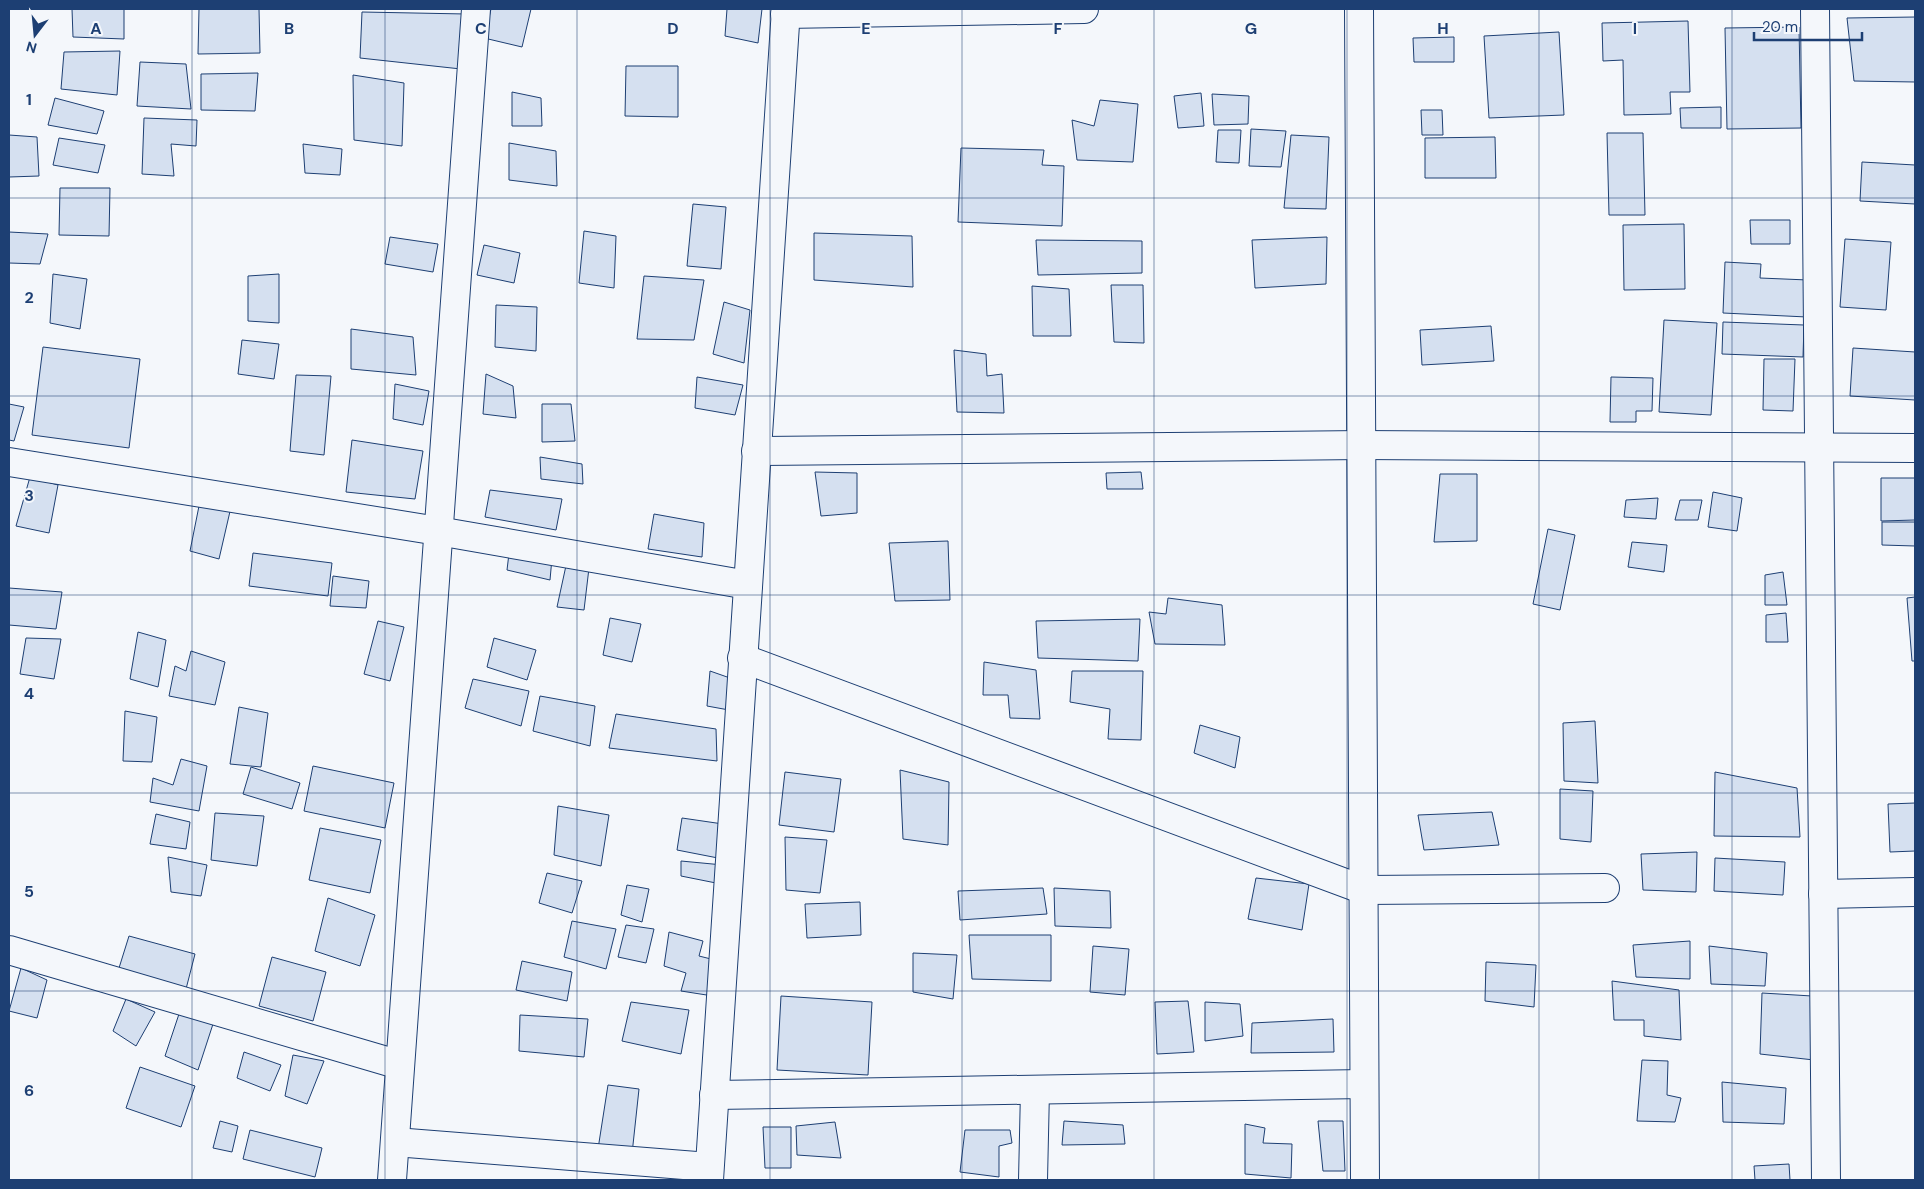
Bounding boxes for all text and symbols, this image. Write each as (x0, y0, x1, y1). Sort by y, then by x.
north arrow (10, 10, 60, 60)
scale bar (1754, 10, 1862, 42)
text: 20 m (1762, 17, 1798, 37)
text: A (90, 18, 102, 39)
text: B (284, 18, 294, 39)
text: C (475, 18, 487, 39)
text: D (667, 18, 679, 39)
text: E (861, 18, 871, 39)
text: F (1054, 18, 1063, 39)
text: G (1245, 18, 1257, 39)
text: H (1437, 18, 1449, 39)
text: I (1633, 18, 1637, 39)
text: N (24, 37, 39, 58)
text: 1 (26, 89, 32, 110)
text: 2 (24, 287, 34, 308)
text: 3 (24, 485, 34, 506)
text: 4 (24, 683, 34, 704)
text: 5 (24, 881, 34, 902)
text: 6 (24, 1080, 34, 1101)

